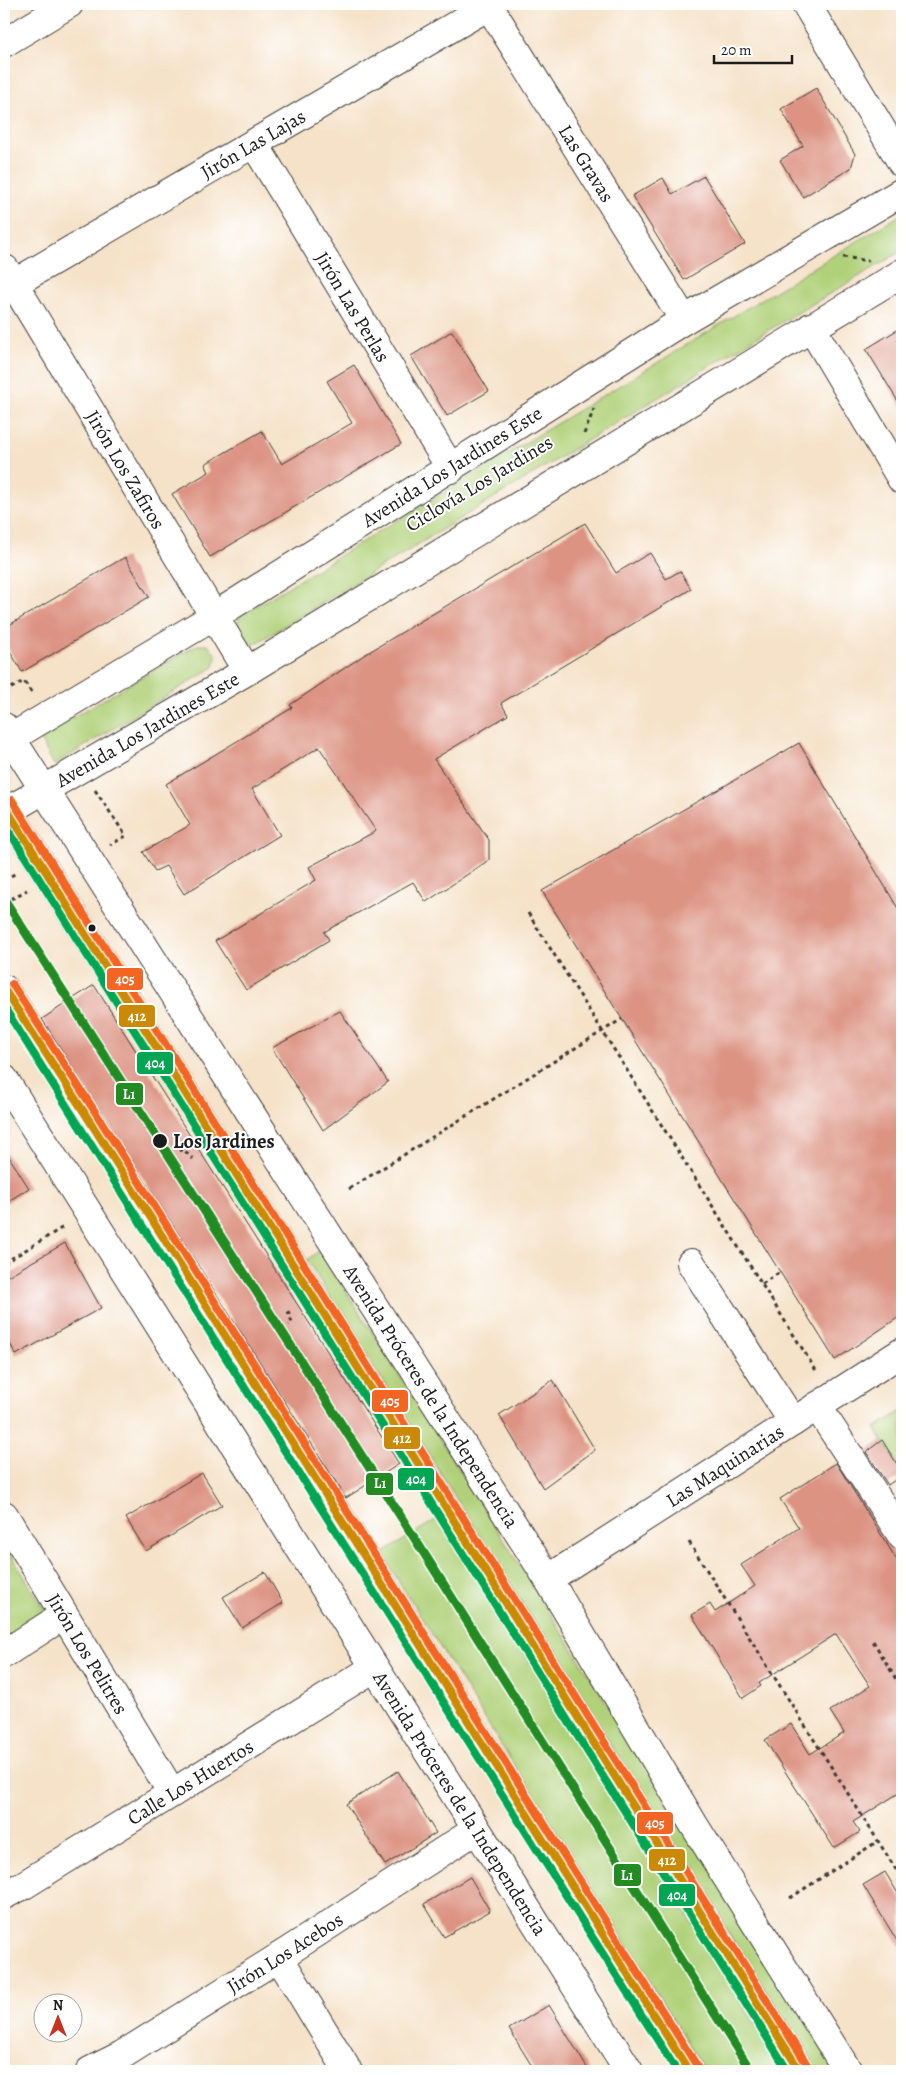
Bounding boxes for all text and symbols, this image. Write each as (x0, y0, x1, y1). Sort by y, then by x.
scale bar (714, 32, 791, 64)
text: 20 m (721, 40, 752, 60)
street label: Jirón Las Lajas (196, 103, 311, 185)
street label: Las Gravas (552, 119, 621, 207)
street label: Jirón Las Perlas (309, 247, 396, 367)
street label: Avenida Los Jardines Este (356, 400, 547, 534)
street label: Jirón Los Zafiros (79, 405, 171, 534)
street label: Ciclovía Los Jardines (400, 429, 558, 538)
street label: Avenida Los Jardines Este (50, 665, 244, 794)
unlabelled marker (87, 923, 97, 933)
line badge: 405 (106, 967, 144, 991)
text: 405 (115, 970, 135, 989)
line badge: 412 (118, 1004, 156, 1028)
text: 412 (128, 1007, 146, 1026)
line badge: 404 (136, 1051, 174, 1075)
text: 404 (145, 1054, 166, 1073)
line badge: L1 (115, 1082, 144, 1106)
text: L1 (123, 1085, 135, 1104)
place label: Los Jardines (173, 1128, 275, 1155)
marker: Los Jardines (151, 1132, 169, 1150)
street label: Avenida Próceres de la Independencia (336, 1259, 525, 1534)
line badge: 405 (371, 1389, 409, 1413)
text: 405 (380, 1392, 400, 1411)
street label: Las Maquinarias (661, 1418, 789, 1514)
line badge: 412 (383, 1426, 421, 1450)
text: 412 (393, 1429, 411, 1448)
line badge: 404 (397, 1467, 435, 1491)
text: 404 (406, 1470, 427, 1489)
line badge: L1 (365, 1472, 394, 1496)
text: L1 (374, 1474, 386, 1493)
street label: Jirón Los Pelitres (40, 1588, 134, 1720)
street label: Avenida Próceres de la Independencia (366, 1665, 554, 1941)
street label: Calle Los Huertos (122, 1733, 259, 1832)
line badge: 405 (636, 1811, 674, 1835)
text: 405 (645, 1814, 665, 1833)
line badge: 412 (648, 1848, 686, 1872)
text: 412 (658, 1851, 676, 1870)
line badge: L1 (613, 1863, 642, 1887)
text: L1 (621, 1866, 633, 1885)
line badge: 404 (658, 1883, 696, 1907)
text: 404 (667, 1886, 688, 1905)
street label: Jirón Los Acebos (222, 1906, 348, 2000)
north arrow (32, 1992, 82, 2042)
text: N (53, 1996, 63, 2015)

